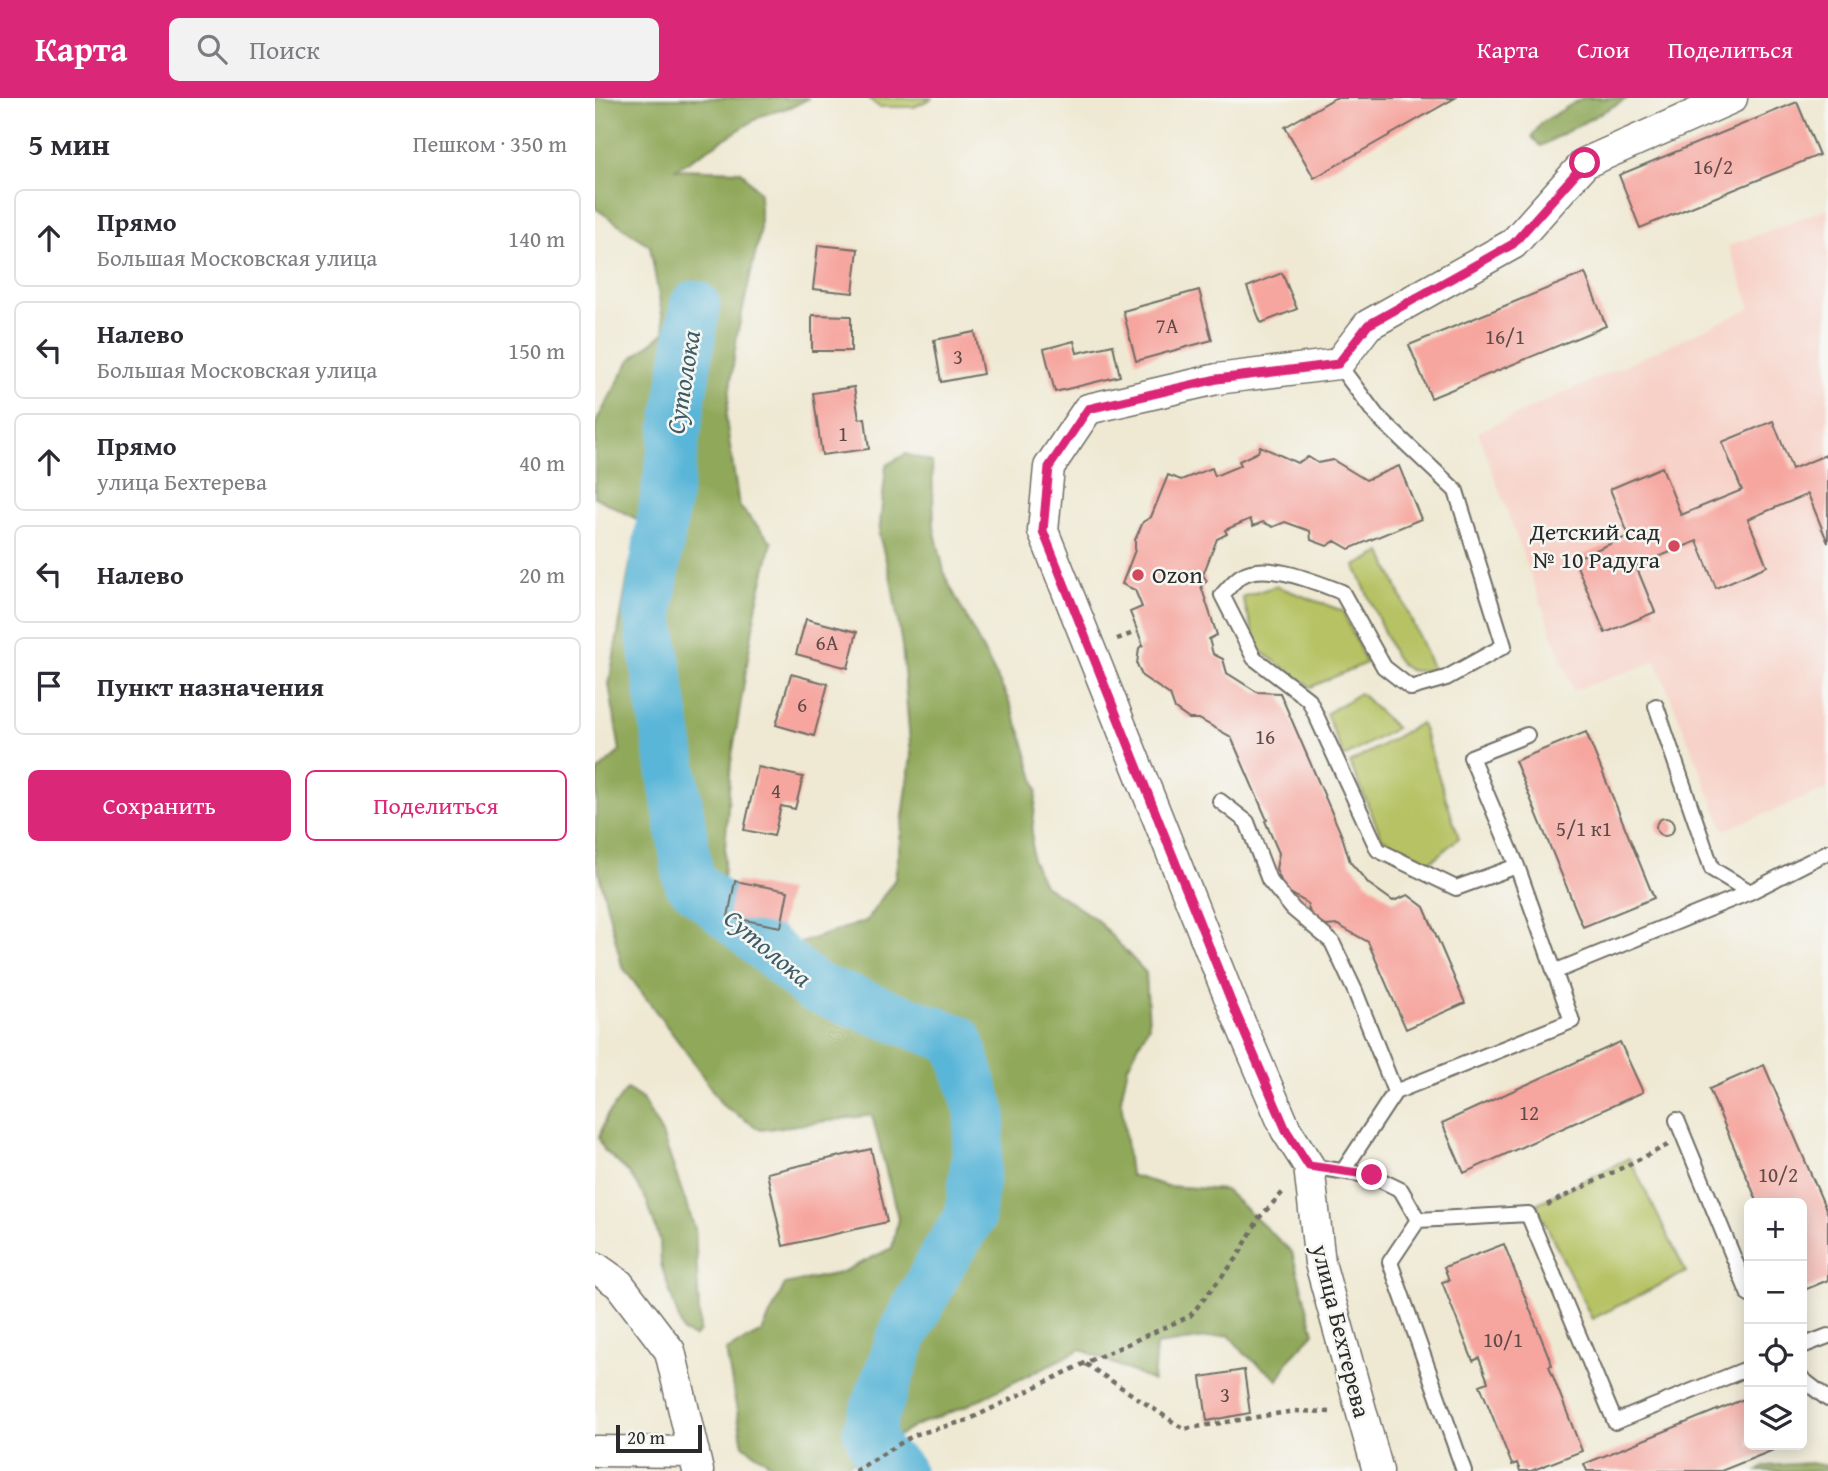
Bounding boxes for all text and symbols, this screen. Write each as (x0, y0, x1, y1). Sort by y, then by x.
search box (169, 18, 659, 81)
text: Карта (35, 25, 127, 73)
icon: search (193, 30, 231, 68)
text: Поиск (249, 30, 320, 69)
text: Карта (1477, 32, 1539, 67)
text: Слои (1577, 32, 1630, 67)
text: Поделиться (1668, 32, 1793, 67)
text: 5 мин (28, 122, 110, 166)
text: Пешком · 350 m (413, 127, 567, 160)
route start (1569, 147, 1600, 178)
house number: 16/2 (1693, 151, 1733, 182)
text: Прямо (97, 202, 177, 241)
icon: ahead (30, 219, 68, 257)
text: 140 m (508, 222, 565, 255)
text: Большая Московская улица (97, 241, 377, 274)
house number: 7А (1156, 310, 1179, 341)
text: Налево (97, 314, 184, 353)
house number: 16/1 (1485, 321, 1525, 352)
water label: Сутолока (655, 327, 710, 437)
icon: left (30, 331, 68, 369)
text: 150 m (508, 334, 565, 367)
house number: 3 (953, 341, 963, 372)
text: Большая Московская улица (97, 353, 377, 386)
house number: 1 (838, 418, 848, 449)
text: Прямо (97, 426, 177, 465)
icon: ahead (30, 443, 68, 481)
text: 40 m (519, 446, 565, 479)
text: улица Бехтерева (97, 465, 267, 498)
place label: Детский сад № 10 Радуга (1529, 514, 1661, 577)
marker: Детский сад № 10 Радуга (1666, 538, 1682, 554)
icon: left (30, 555, 68, 593)
text: Налево (97, 555, 184, 594)
place label: Ozon (1152, 557, 1203, 592)
text: 20 m (519, 558, 565, 591)
marker: Ozon (1130, 567, 1146, 583)
house number: 6А (816, 627, 839, 658)
icon: arrive (30, 667, 68, 705)
text: Пункт назначения (97, 667, 324, 706)
house number: 6 (797, 689, 807, 720)
house number: 16 (1255, 721, 1275, 752)
button: Сохранить (28, 770, 291, 841)
button: Поделиться (305, 770, 567, 841)
house number: 4 (771, 775, 781, 806)
house number: 5/1 к1 (1556, 813, 1612, 844)
water label: Сутолока (716, 899, 821, 996)
house number: 12 (1519, 1097, 1539, 1128)
route end (1356, 1159, 1387, 1190)
house number: 10/2 (1758, 1159, 1798, 1190)
map controls (1744, 1198, 1807, 1450)
button: + (1744, 1198, 1807, 1261)
street label: улица Бехтерева (1303, 1240, 1380, 1422)
button: − (1744, 1261, 1807, 1324)
house number: 10/1 (1483, 1324, 1523, 1355)
button: locate (1744, 1324, 1807, 1387)
house number: 3 (1220, 1379, 1230, 1410)
button: layers (1744, 1387, 1807, 1450)
scale bar (616, 1422, 702, 1454)
text: 20 m (627, 1423, 665, 1451)

